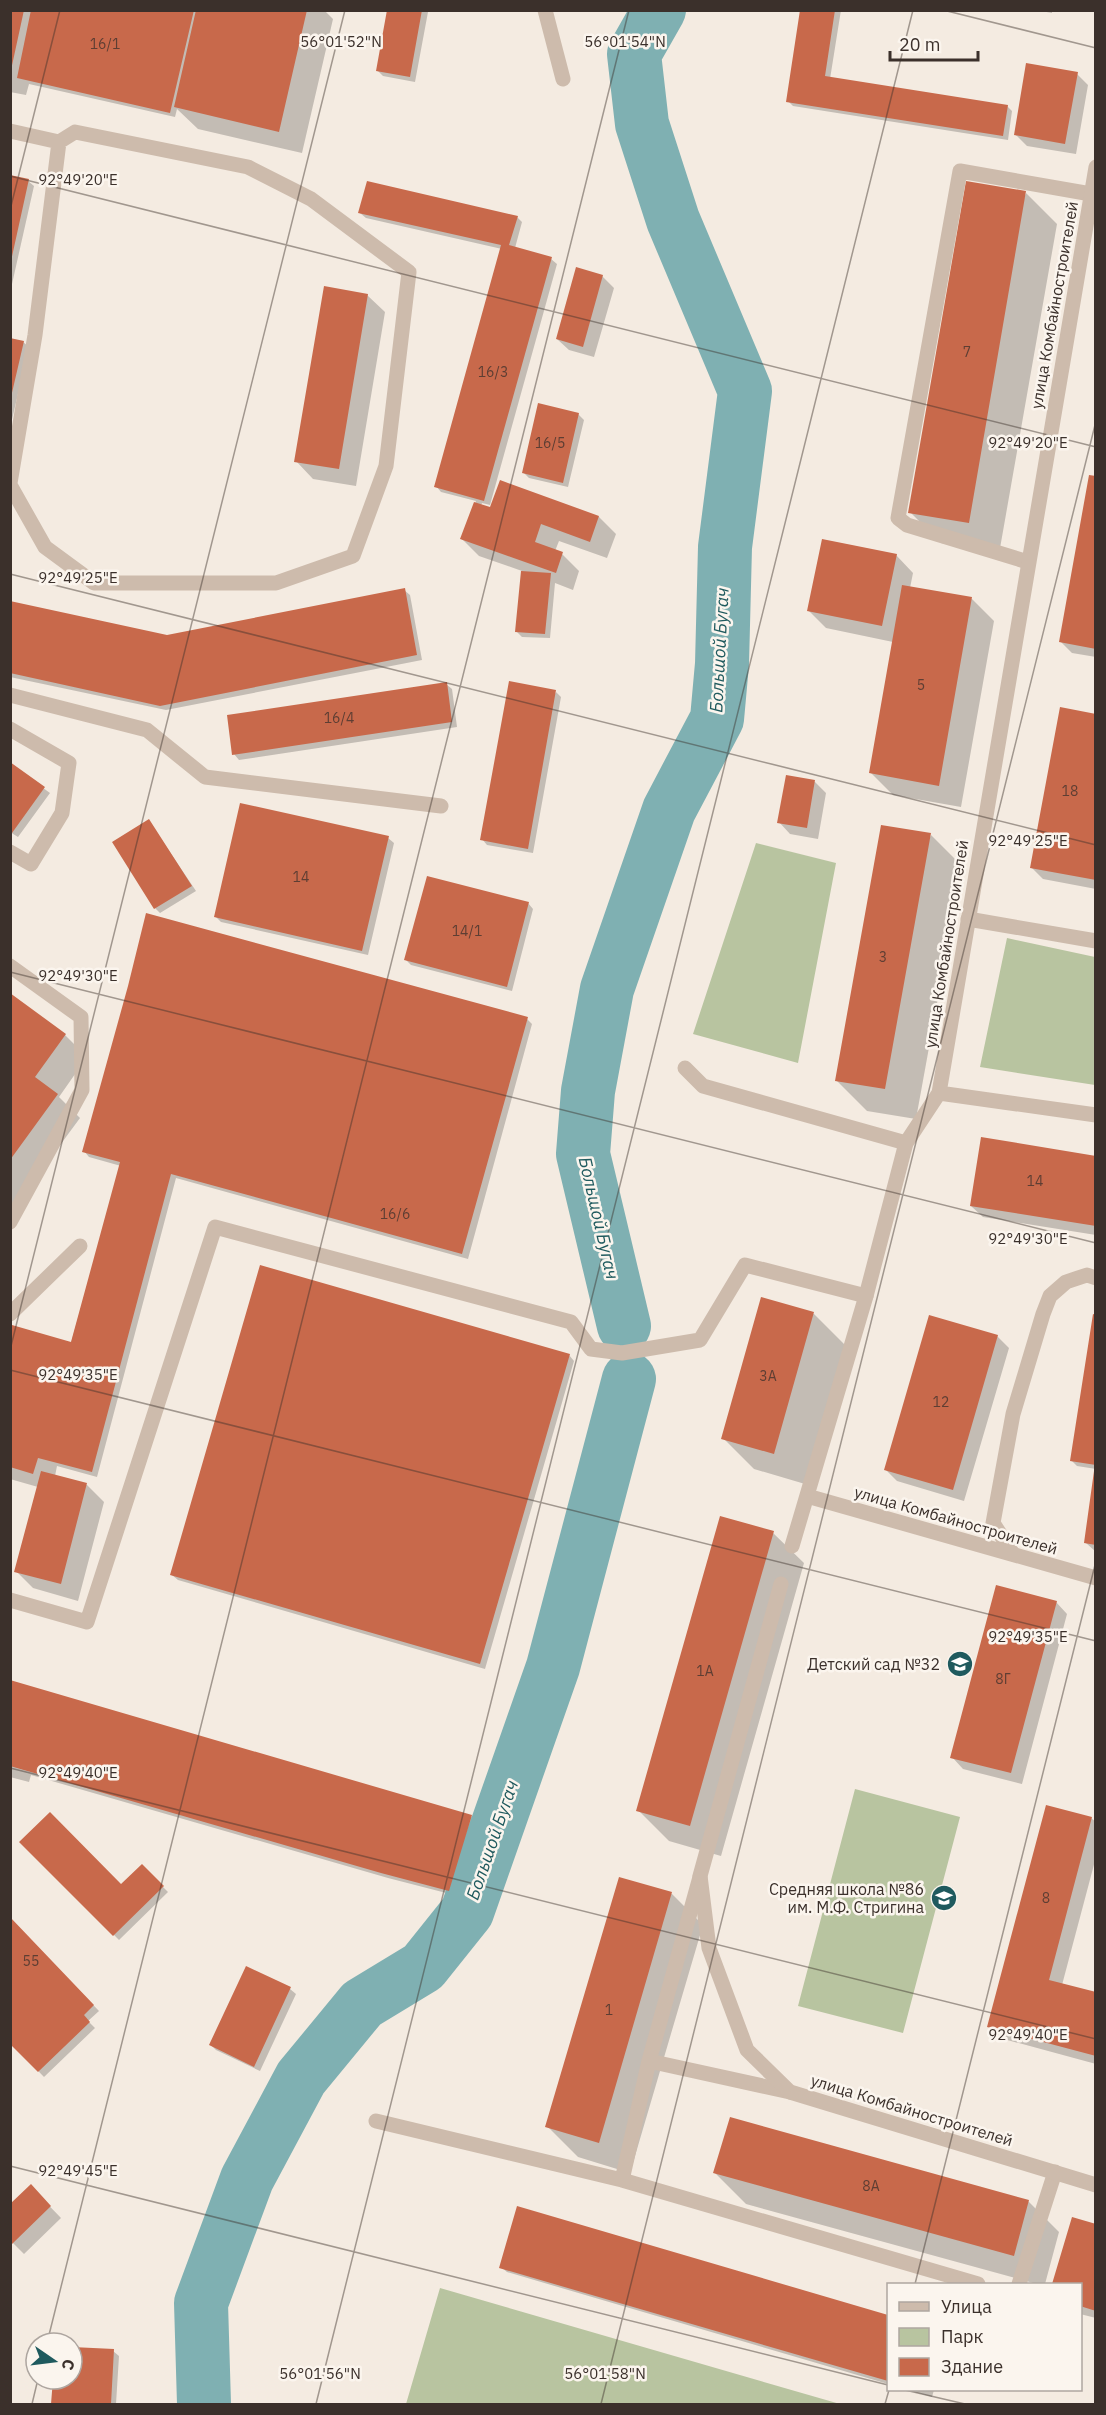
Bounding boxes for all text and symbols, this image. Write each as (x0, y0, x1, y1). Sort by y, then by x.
scale bar (890, 24, 978, 62)
text: 56°01'52"N (300, 32, 382, 51)
text: 56°01'54"N (584, 32, 666, 51)
text: 20 m (899, 33, 941, 56)
house number: 16/1 (90, 35, 120, 53)
text: 92°49'20"E (38, 170, 118, 189)
street label: улица Комбайностроителей (1026, 200, 1082, 410)
house number: 7 (963, 343, 971, 361)
house number: 16/3 (478, 363, 508, 381)
text: 92°49'20"E (988, 433, 1068, 452)
house number: 16/5 (535, 434, 565, 452)
text: 92°49'25"E (38, 568, 118, 587)
water label: Большой Бугач (704, 587, 734, 713)
house number: 5 (917, 676, 925, 694)
house number: 16/4 (324, 709, 354, 727)
house number: 18 (1062, 782, 1078, 800)
text: 92°49'25"E (988, 831, 1068, 850)
street label: улица Комбайностроителей (920, 839, 972, 1049)
house number: 14 (293, 868, 309, 886)
house number: 14/1 (452, 922, 482, 940)
house number: 3 (879, 948, 887, 966)
text: 92°49'30"E (38, 966, 118, 985)
water label: Большой Бугач (574, 1154, 624, 1282)
house number: 14 (1027, 1172, 1043, 1190)
house number: 16/6 (380, 1205, 410, 1223)
text: 92°49'30"E (988, 1229, 1068, 1248)
text: 92°49'35"E (38, 1365, 118, 1384)
house number: 3А (759, 1367, 777, 1385)
house number: 12 (933, 1393, 949, 1411)
street label: улица Комбайностроителей (852, 1481, 1060, 1559)
text: 92°49'35"E (988, 1627, 1068, 1646)
school or university icon: Детский сад №32 (945, 1649, 975, 1679)
place label: Детский сад №32 (807, 1654, 940, 1674)
house number: 1А (696, 1662, 714, 1680)
house number: 8Г (995, 1670, 1011, 1688)
text: 92°49'40"E (38, 1763, 118, 1782)
water label: Большой Бугач (461, 1777, 523, 1903)
place label: Средняя школа №86 им. М.Ф. Стригина (769, 1879, 924, 1917)
school or university icon: Средняя школа №86 им. М.Ф. Стригина (929, 1883, 959, 1913)
house number: 8 (1042, 1889, 1050, 1907)
house number: 55 (23, 1952, 39, 1970)
house number: 1 (605, 2001, 613, 2019)
text: 92°49'40"E (988, 2025, 1068, 2044)
street label: улица Комбайностроителей (808, 2070, 1016, 2150)
text: 92°49'45"E (38, 2161, 118, 2180)
house number: 8А (862, 2177, 880, 2195)
legend (887, 2283, 1082, 2391)
text: Улица (941, 2295, 992, 2318)
text: Парк (941, 2325, 984, 2348)
north arrow (24, 2331, 84, 2391)
text: Здание (941, 2355, 1003, 2378)
text: С (58, 2357, 80, 2372)
text: 56°01'56"N (279, 2364, 361, 2383)
text: 56°01'58"N (564, 2364, 646, 2383)

